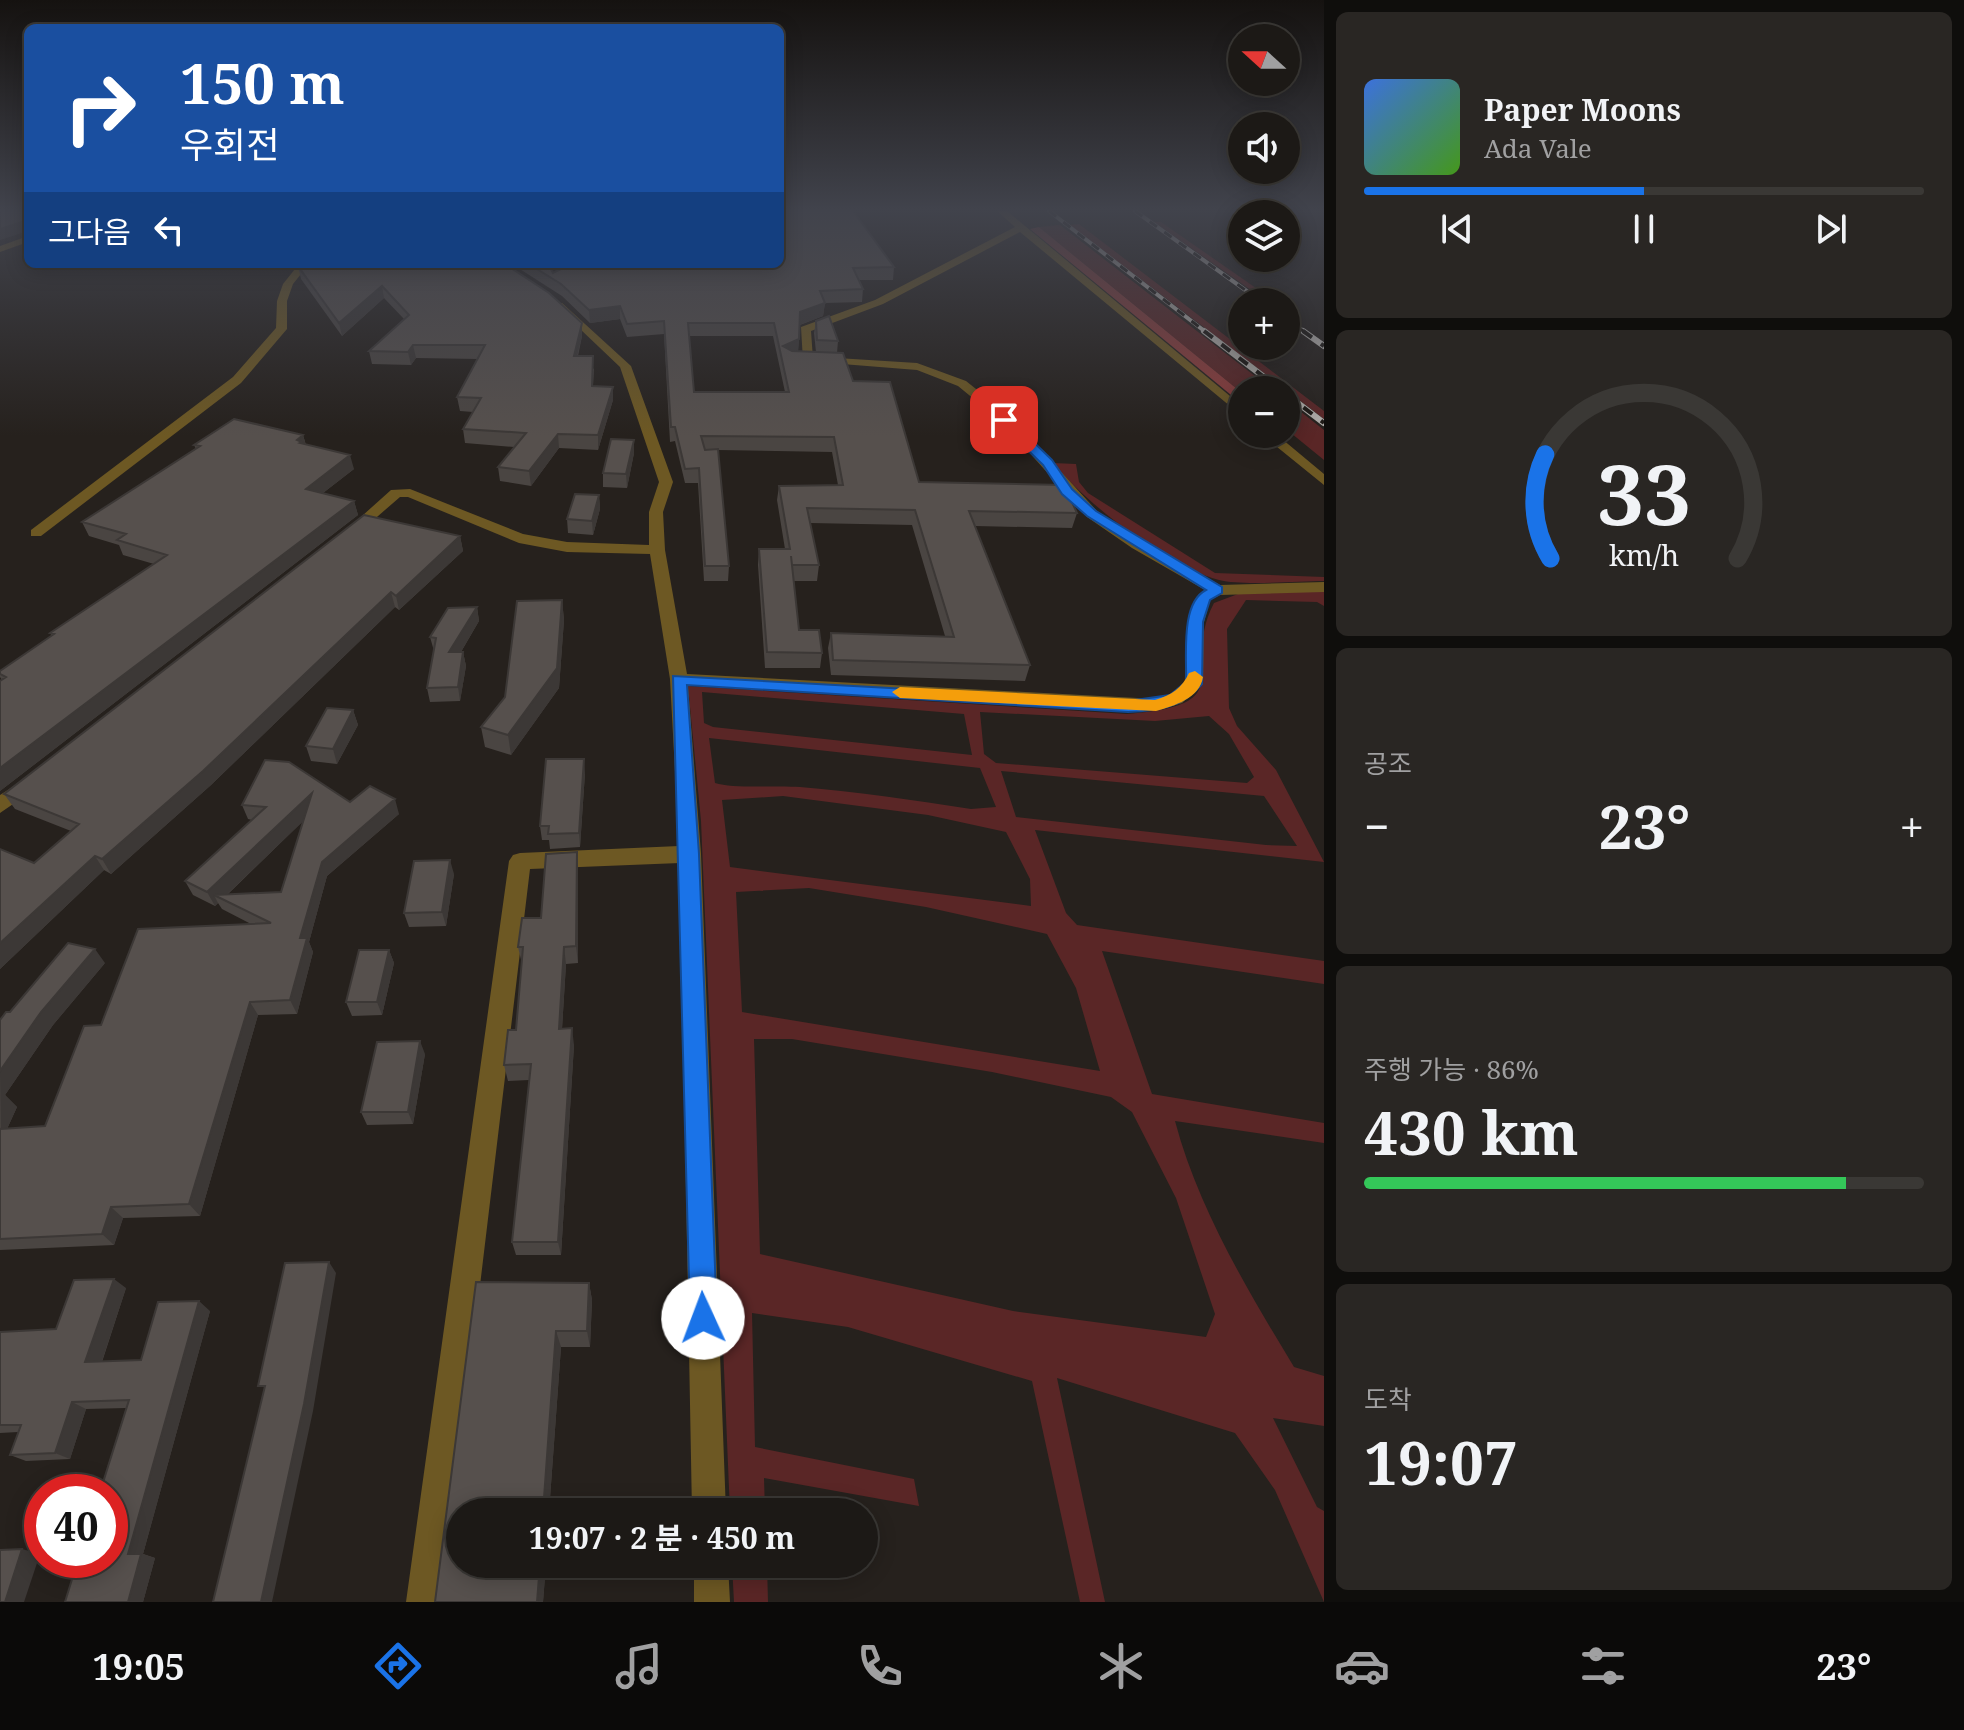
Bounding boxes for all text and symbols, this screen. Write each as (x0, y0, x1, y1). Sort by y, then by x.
north arrow (1228, 24, 1300, 96)
map controls (1228, 24, 1300, 448)
text: 150 m (180, 44, 345, 120)
icon: right (48, 56, 152, 160)
text: Paper Moons (1484, 89, 1681, 130)
button: sound (1228, 112, 1300, 184)
text: 우회전 (180, 120, 279, 169)
text: Ada Vale (1484, 130, 1592, 166)
button: layers (1228, 200, 1300, 272)
icon: previous (1435, 207, 1479, 251)
icon: pause (1622, 207, 1666, 251)
icon: next (1809, 207, 1853, 251)
icon: left (147, 208, 191, 252)
text: 그다음 (48, 211, 131, 252)
button: + (1228, 288, 1300, 360)
button: − (1228, 376, 1300, 448)
pin (970, 386, 1038, 454)
icon: arrive (982, 398, 1026, 442)
text: 33 (1597, 436, 1691, 549)
text: km/h (1609, 535, 1679, 574)
text: 공조 (1364, 745, 1412, 781)
text: 23° (1599, 785, 1690, 867)
text: − (1364, 796, 1389, 856)
text: + (1899, 796, 1924, 856)
text: 주행 가능 · 86% (1364, 1051, 1539, 1087)
text: 430 km (1364, 1091, 1579, 1173)
position arrow (661, 1276, 745, 1360)
text: 도착 (1364, 1381, 1412, 1417)
text: 19:07 (1364, 1421, 1518, 1503)
speed limit sign: 40 (24, 1474, 128, 1578)
text: 19:07 · 2 분 · 450 m (529, 1517, 795, 1558)
icon: directions (370, 1638, 426, 1694)
icon: music (611, 1638, 667, 1694)
icon: phone (852, 1638, 908, 1694)
icon: climate (1093, 1638, 1149, 1694)
icon: car (1334, 1638, 1390, 1694)
icon: filters (1575, 1638, 1631, 1694)
text: 19:05 (93, 1642, 185, 1691)
text: 23° (1816, 1642, 1871, 1691)

